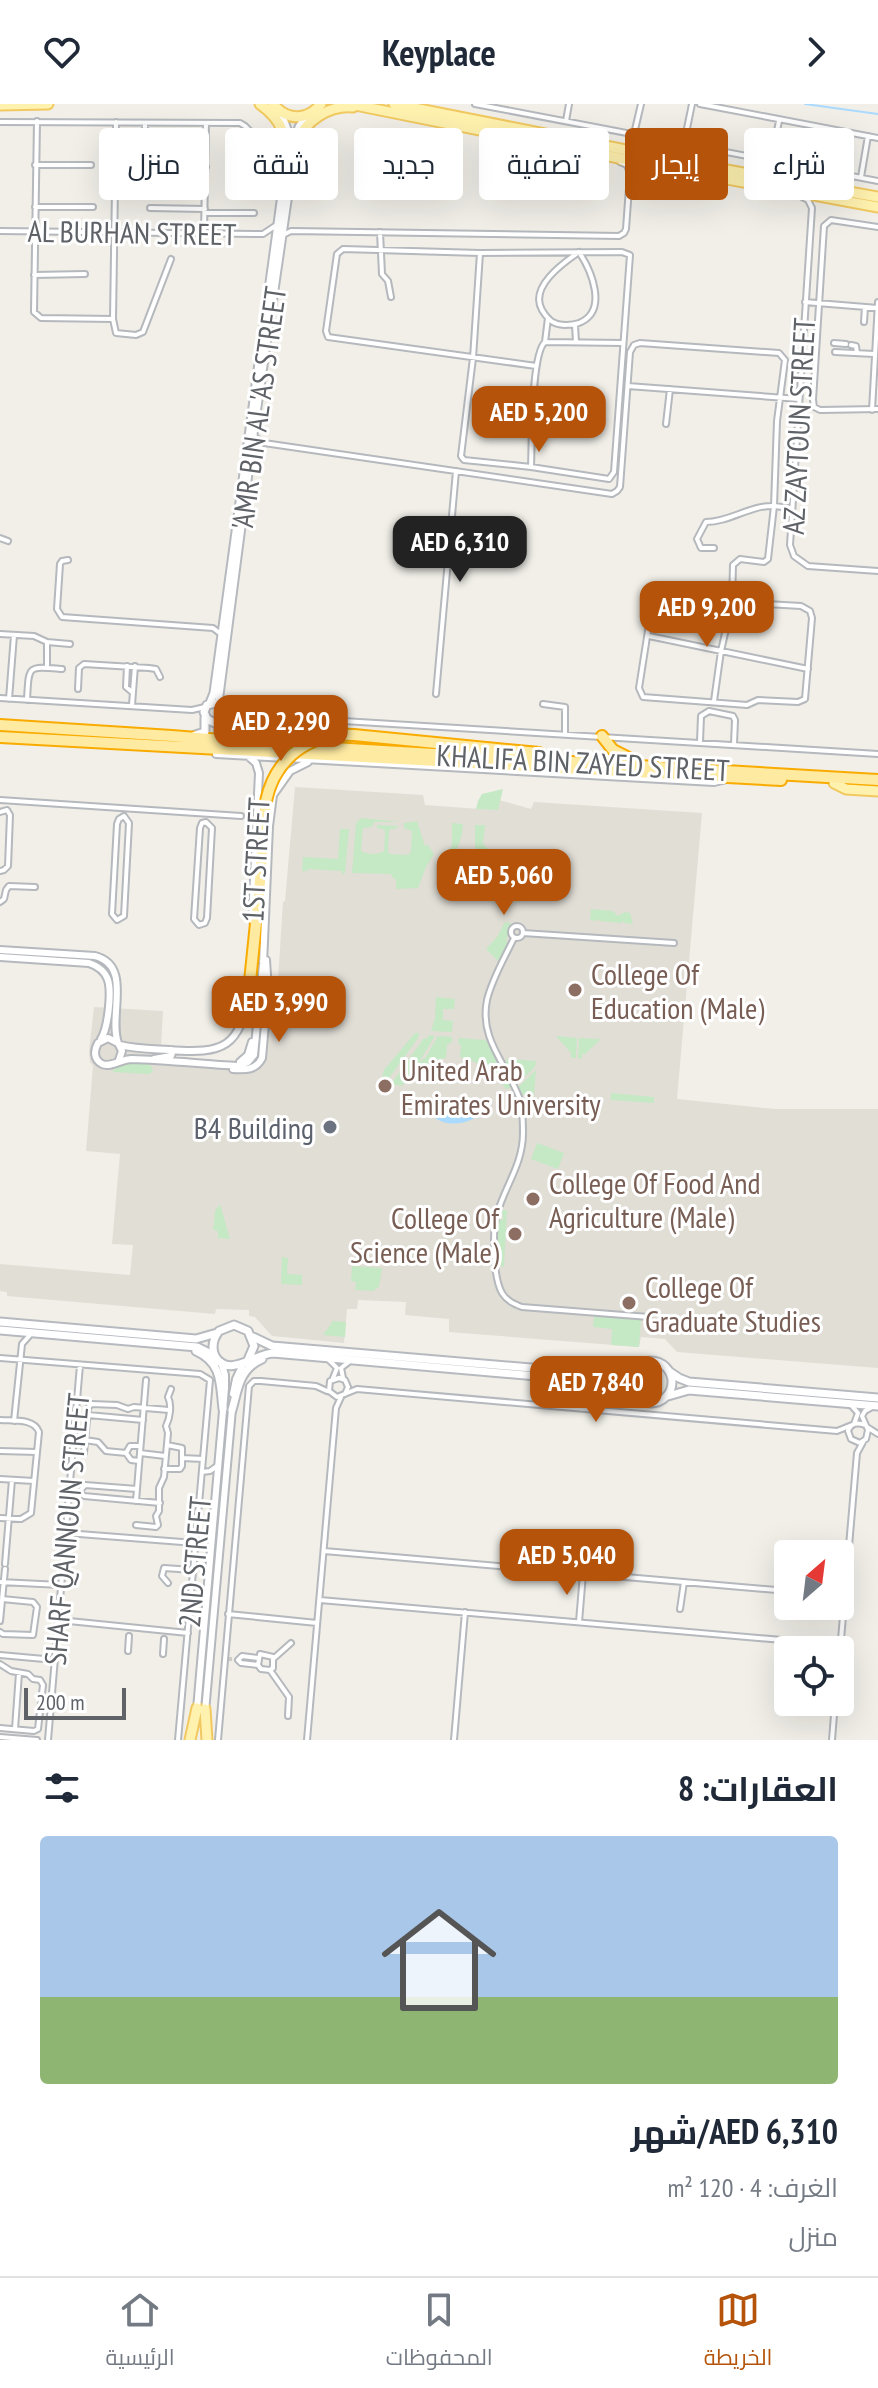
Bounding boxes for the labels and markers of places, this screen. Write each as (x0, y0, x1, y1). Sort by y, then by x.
pin: AED 5,200 (447, 386, 631, 454)
pin: AED 6,310 (368, 516, 552, 584)
pin: AED 9,200 (615, 581, 799, 649)
pin: AED 2,290 (189, 695, 373, 763)
pin: AED 5,060 (412, 849, 596, 917)
place label: College Of Education (Male) (591, 954, 764, 1027)
pin: AED 3,990 (187, 976, 371, 1044)
marker: College Of Education (Male) (566, 981, 584, 999)
place label: United Arab Emirates University (401, 1050, 601, 1123)
marker: United Arab Emirates University (376, 1077, 394, 1095)
place label: B4 Building (194, 1108, 314, 1147)
marker: B4 Building (321, 1118, 339, 1136)
place label: College Of Food And Agriculture (Male) (549, 1163, 760, 1236)
marker: College Of Food And Agriculture (Male) (524, 1190, 542, 1208)
place label: College Of Science (Male) (350, 1198, 500, 1271)
marker: College Of Science (Male) (506, 1225, 524, 1243)
place label: College Of Graduate Studies (645, 1267, 821, 1340)
marker: College Of Graduate Studies (620, 1294, 638, 1312)
pin: AED 7,840 (504, 1356, 688, 1424)
pin: AED 5,040 (475, 1529, 659, 1597)

